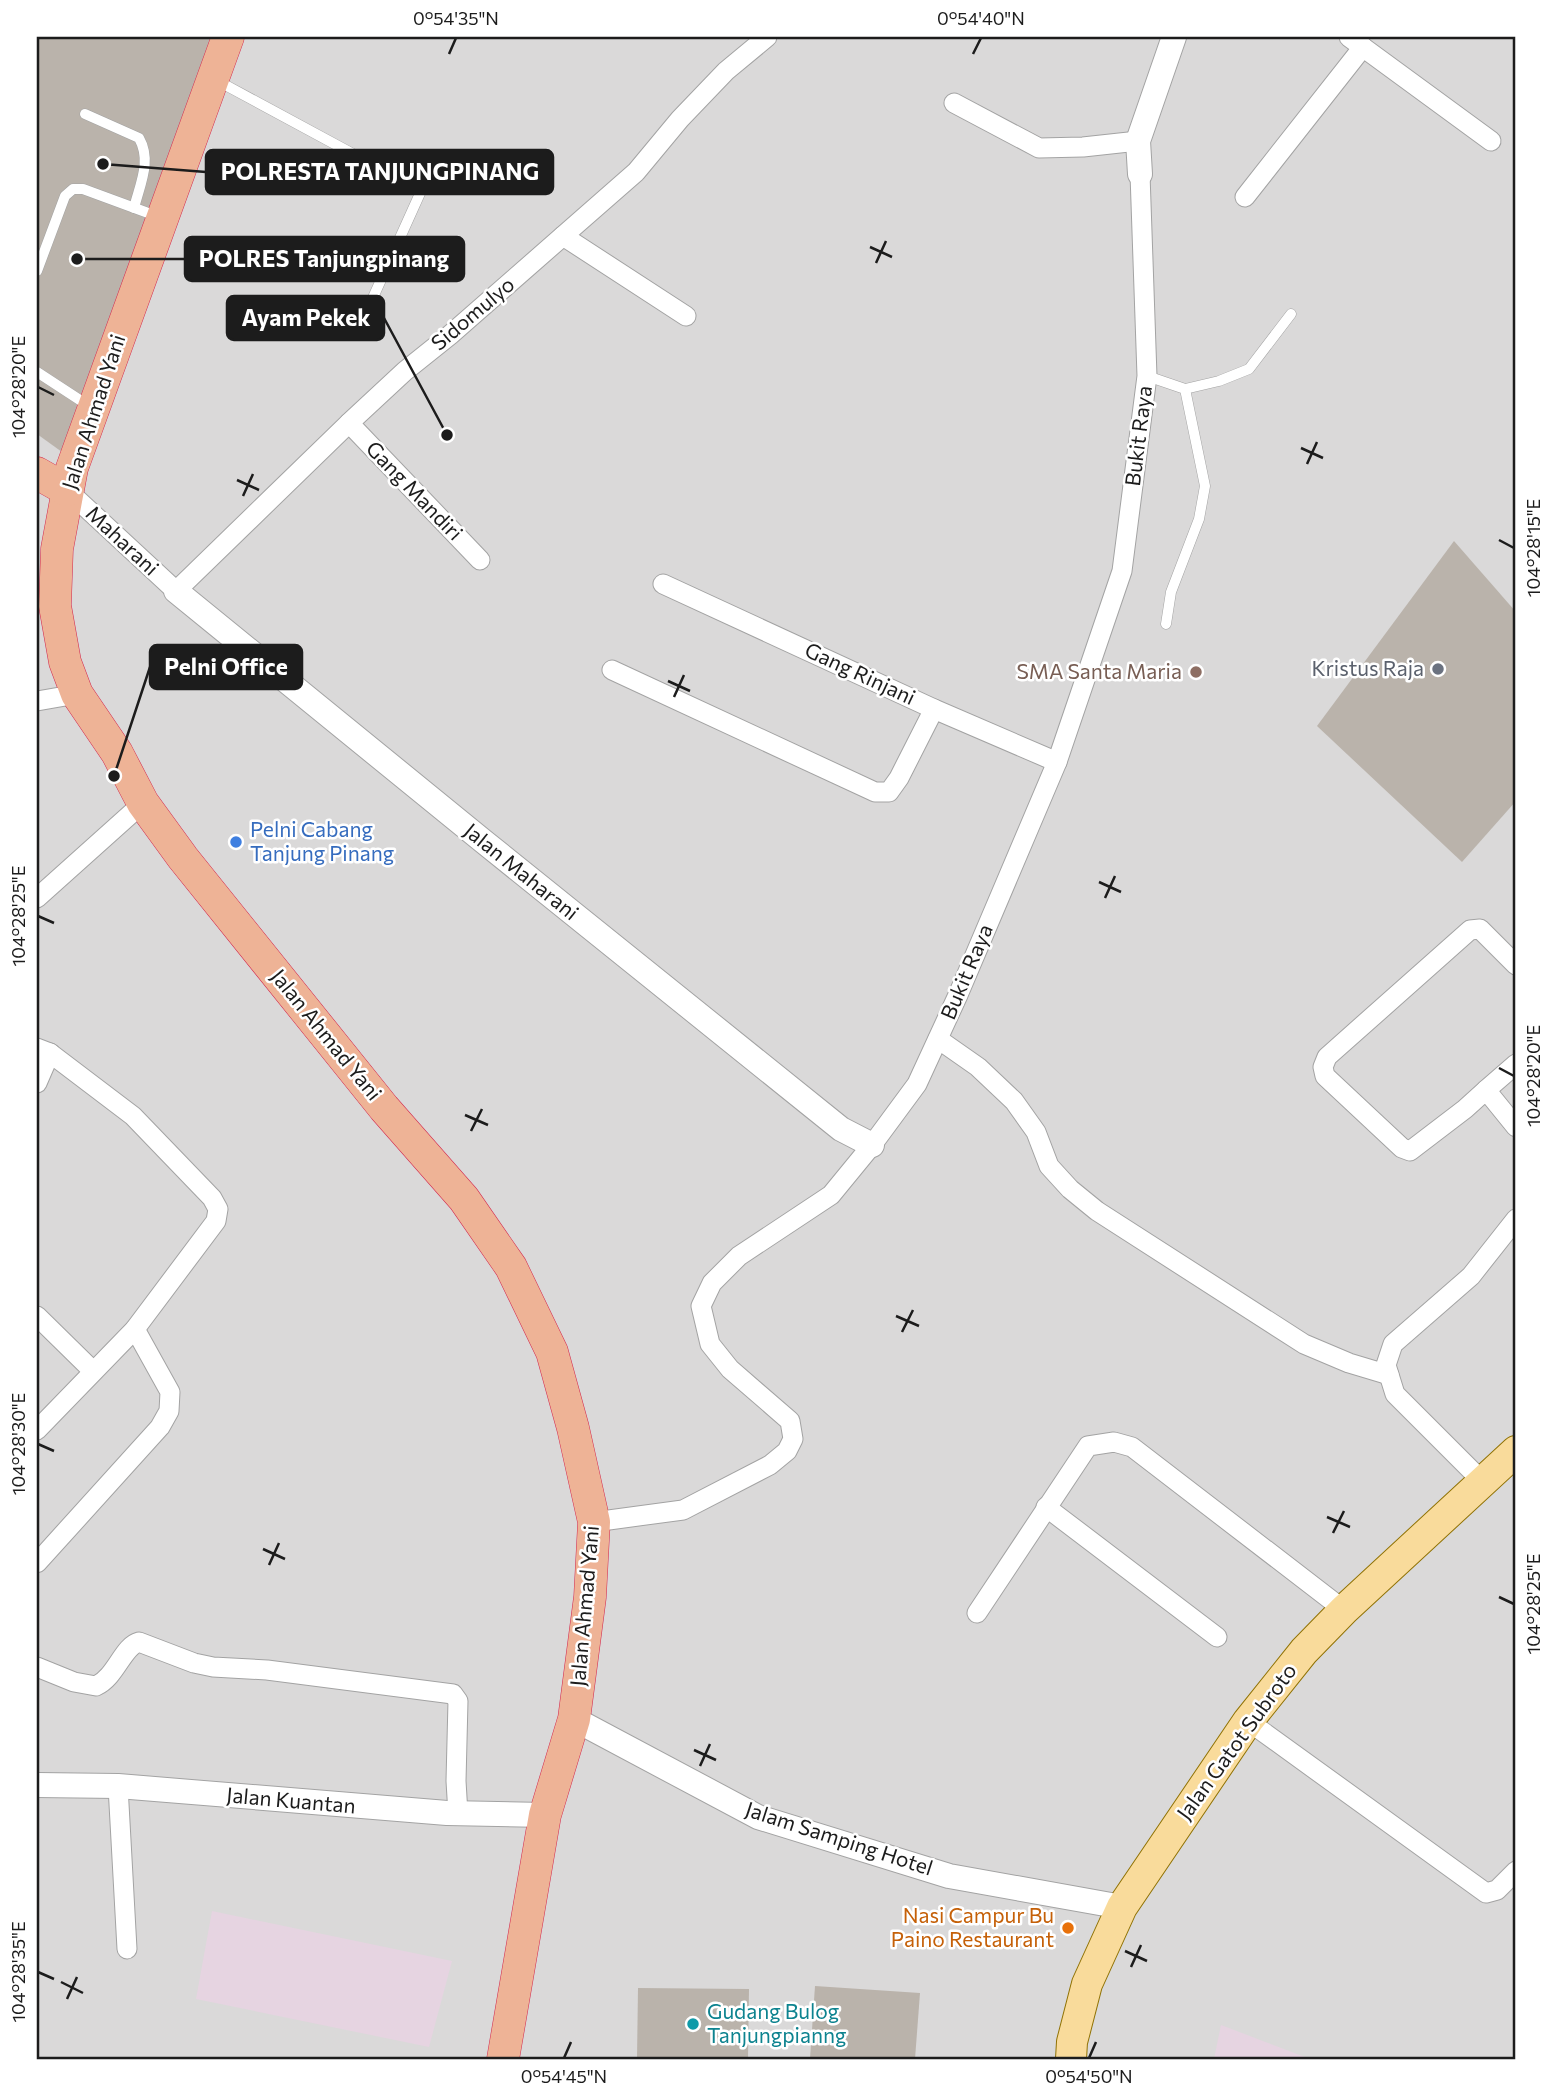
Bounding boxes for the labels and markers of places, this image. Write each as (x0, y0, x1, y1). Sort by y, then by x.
callout: POLRESTA TANJUNGPINANG (206, 150, 553, 194)
callout: POLRES Tanjungpinang (185, 237, 464, 281)
callout: Ayam Pekek (227, 296, 384, 340)
callout: Pelni Office (150, 645, 302, 689)
place label: Kristus Raja (1311, 655, 1424, 680)
place label: SMA Santa Maria (1016, 658, 1182, 683)
marker: Kristus Raja (1430, 661, 1446, 677)
marker: SMA Santa Maria (1188, 664, 1204, 680)
place label: Pelni Cabang Tanjung Pinang (250, 816, 394, 865)
marker: Pelni Cabang Tanjung Pinang (228, 834, 244, 850)
place label: Nasi Campur Bu Paino Restaurant (891, 1902, 1054, 1951)
marker: Nasi Campur Bu Paino Restaurant (1060, 1920, 1076, 1936)
place label: Gudang Bulog Tanjungpianng (707, 1998, 846, 2047)
marker: Gudang Bulog Tanjungpianng (685, 2016, 701, 2032)

